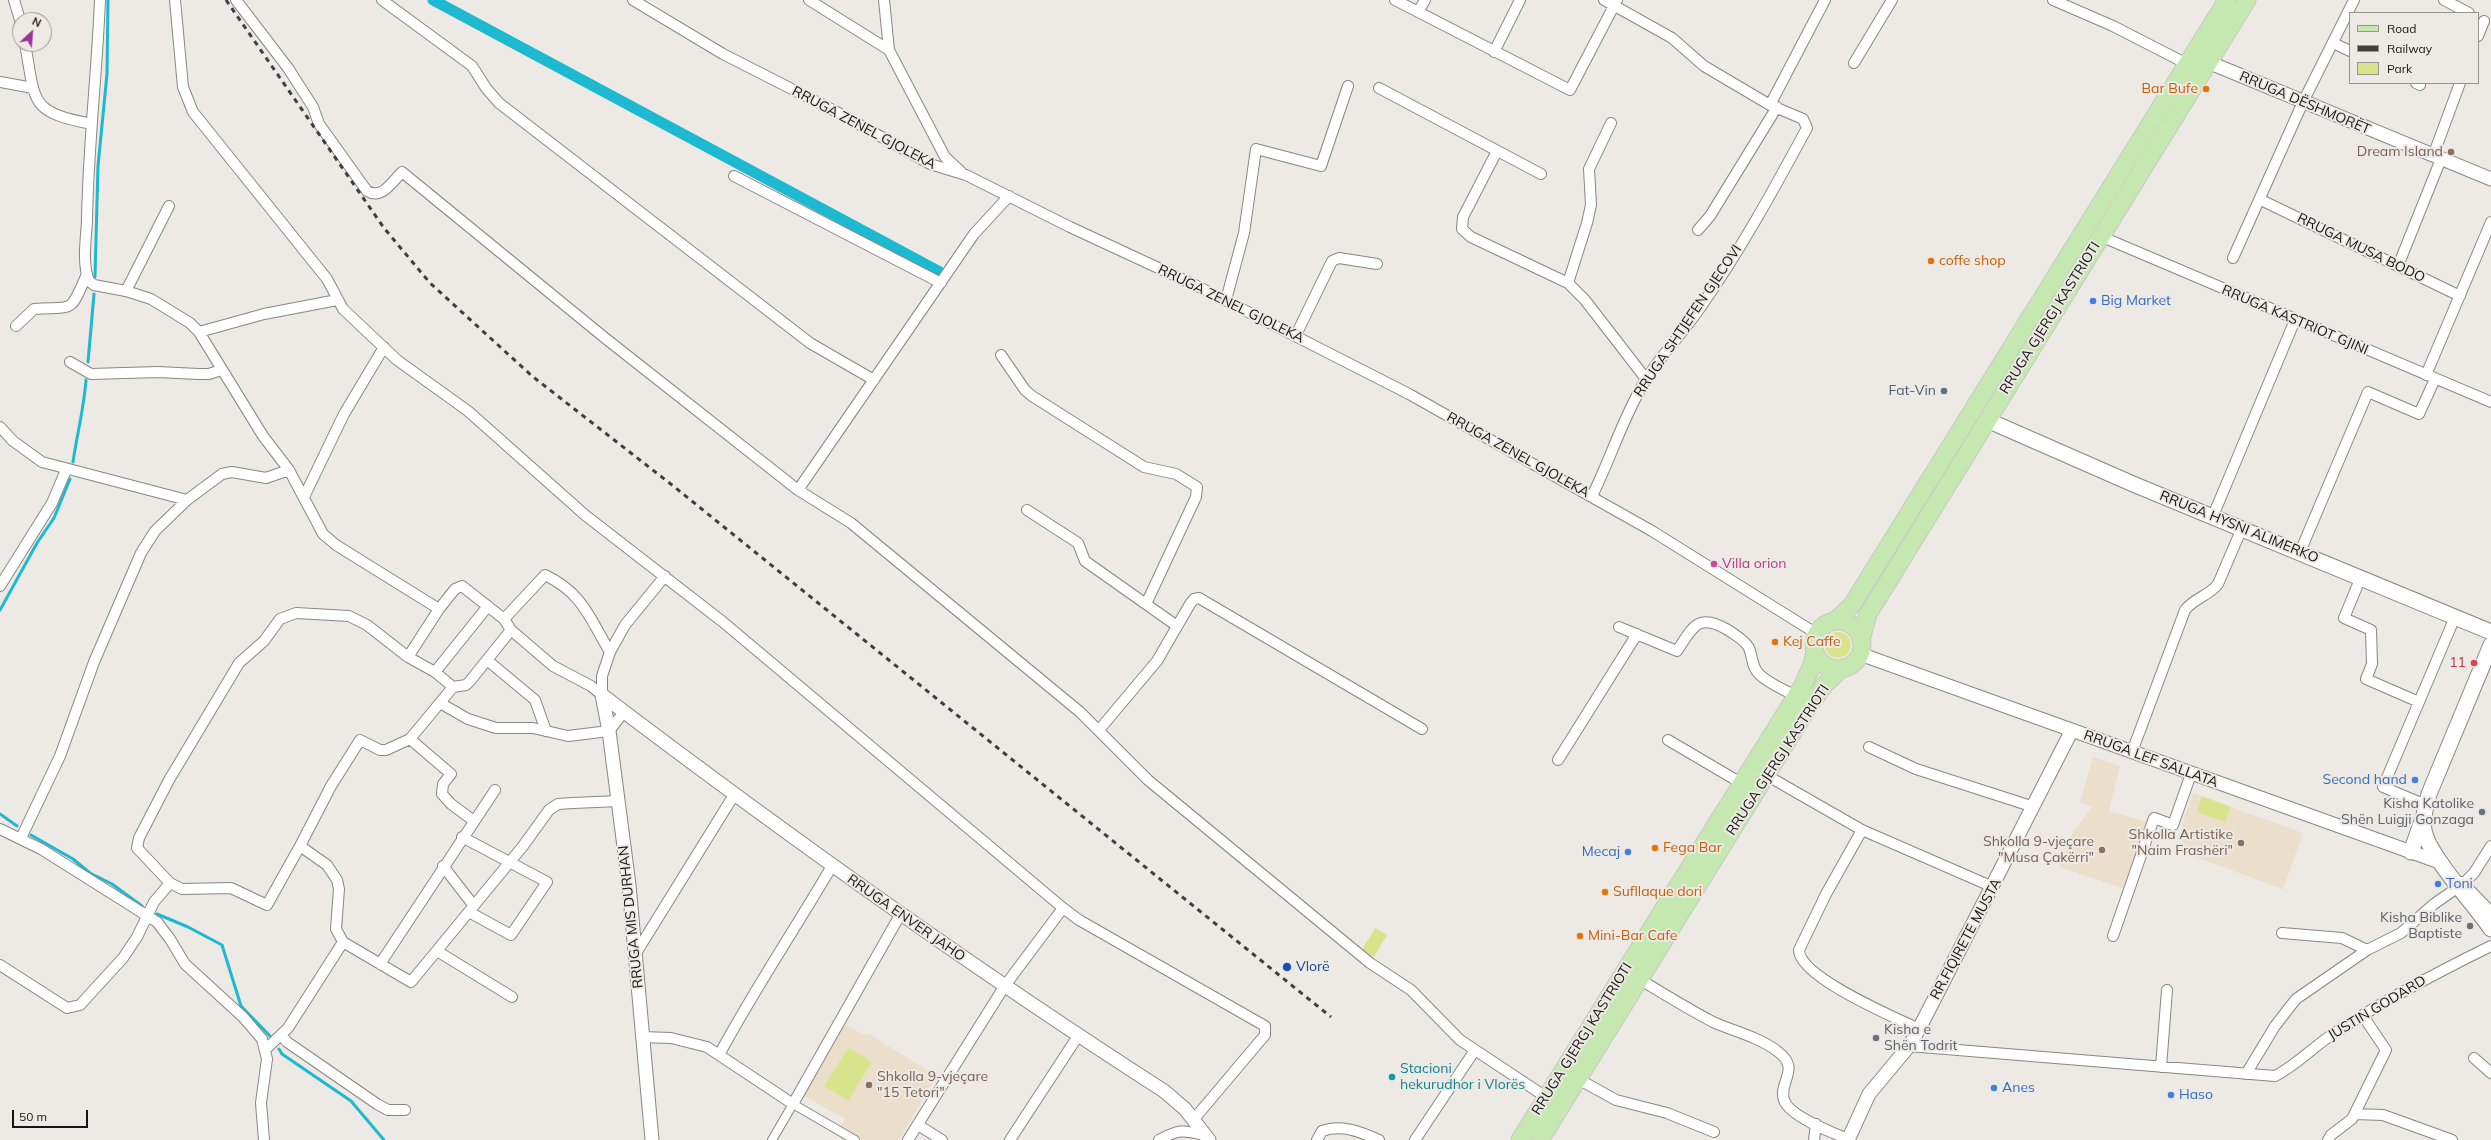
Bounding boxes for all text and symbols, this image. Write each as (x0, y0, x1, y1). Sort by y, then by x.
north arrow (12, 12, 52, 52)
legend (2349, 12, 2479, 84)
text: N (30, 14, 44, 30)
text: Road (2387, 21, 2416, 36)
text: Railway (2387, 41, 2432, 56)
text: Park (2387, 61, 2412, 76)
street label: RRUGA DËSHMORËT (2237, 68, 2373, 138)
place label: Bar Bufe (2142, 81, 2198, 97)
street label: RRUGA ZENEL GJOLEKA (789, 83, 939, 173)
marker: Bar Bufe (2201, 84, 2211, 94)
place label: Dream Island (2357, 144, 2443, 160)
marker: Dream Island (2446, 147, 2456, 157)
street label: RRUGA MUSA BODO (2294, 210, 2428, 286)
street label: RRUGA GJERGJ KASTRIOTI (1996, 239, 2104, 397)
street label: RRUGA SHTJEFEN GJECOVI (1631, 242, 1745, 400)
place label: coffe shop (1939, 253, 2006, 269)
marker: coffe shop (1926, 256, 1936, 266)
street label: RRUGA ZENEL GJOLEKA (1155, 261, 1307, 347)
street label: RRUGA KASTRIOT GJINI (2219, 281, 2371, 359)
place label: Big Market (2101, 293, 2171, 309)
marker: Big Market (2088, 296, 2098, 306)
place label: Fat-Vin (1889, 383, 1936, 399)
marker: Fat-Vin (1939, 386, 1949, 396)
street label: RRUGA ZENEL GJOLEKA (1444, 409, 1592, 501)
street label: RRUGA HYSNI ALIMERKO (2157, 487, 2321, 567)
place label: Villa orion (1722, 556, 1786, 572)
marker: Villa orion (1709, 559, 1719, 569)
place label: Kej Caffe (1783, 634, 1841, 650)
marker: Kej Caffe (1770, 637, 1780, 647)
place label: 11 (2449, 655, 2466, 671)
marker: 11 (2469, 658, 2479, 668)
street label: RRUGA GJERGJ KASTRIOTI (1723, 682, 1833, 838)
street label: RRUGA LEF SALLATA (2081, 727, 2221, 791)
place label: Second hand (2322, 772, 2407, 788)
marker: Second hand (2410, 775, 2420, 785)
place label: Kisha Katolike Shën Luigji Gonzaga (2341, 796, 2474, 828)
marker: Kisha Katolike Shën Luigji Gonzaga (2477, 807, 2487, 817)
place label: Shkolla Artistike "Naim Frashëri" (2129, 827, 2233, 860)
place label: Shkolla 9-vjeçare "Musa Çakërri" (1983, 834, 2094, 866)
marker: Shkolla Artistike "Naim Frashëri" (2236, 838, 2246, 848)
place label: Fega Bar (1663, 840, 1722, 856)
marker: Fega Bar (1650, 843, 1660, 853)
place label: Mecaj (1582, 844, 1620, 860)
street label: RRUGA MIS DURHAN (615, 845, 647, 989)
marker: Shkolla 9-vjeçare "Musa Çakërri" (2097, 845, 2107, 855)
marker: Mecaj (1623, 847, 1633, 857)
street label: RRUGA ENVER JAHO (844, 871, 968, 965)
street label: RR.FIQIRETE MUSTA (1927, 875, 2005, 1003)
place label: Toni (2446, 876, 2473, 892)
marker: Toni (2433, 879, 2443, 889)
place label: Sufllaque dori (1613, 884, 1702, 900)
marker: Sufllaque dori (1600, 887, 1610, 897)
place label: Kisha Biblike Baptiste (2380, 910, 2462, 942)
marker: Kisha Biblike Baptiste (2465, 921, 2475, 931)
place label: Mini-Bar Cafe (1588, 928, 1677, 944)
marker: Mini-Bar Cafe (1575, 931, 1585, 941)
place label: Vlorë (1296, 959, 1330, 975)
street label: RRUGA GJERGJ KASTRIOTI (1528, 960, 1636, 1118)
marker: Vlorë (1281, 961, 1293, 973)
street label: JUSTIN GODARD (2325, 972, 2429, 1044)
place label: Kisha e Shën Todrit (1884, 1022, 1957, 1054)
marker: Kisha e Shën Todrit (1871, 1033, 1881, 1043)
place label: Stacioni hekurudhor i Vlorës (1400, 1061, 1525, 1094)
place label: Shkolla 9-vjeçare "15 Tetori" (877, 1069, 988, 1102)
marker: Stacioni hekurudhor i Vlorës (1387, 1072, 1397, 1082)
marker: Shkolla 9-vjeçare "15 Tetori" (864, 1080, 874, 1090)
place label: Anes (2002, 1080, 2035, 1096)
marker: Anes (1989, 1083, 1999, 1093)
place label: Haso (2179, 1087, 2213, 1103)
marker: Haso (2166, 1090, 2176, 1100)
scale bar (14, 1102, 90, 1128)
text: 50 m (19, 1109, 47, 1124)

